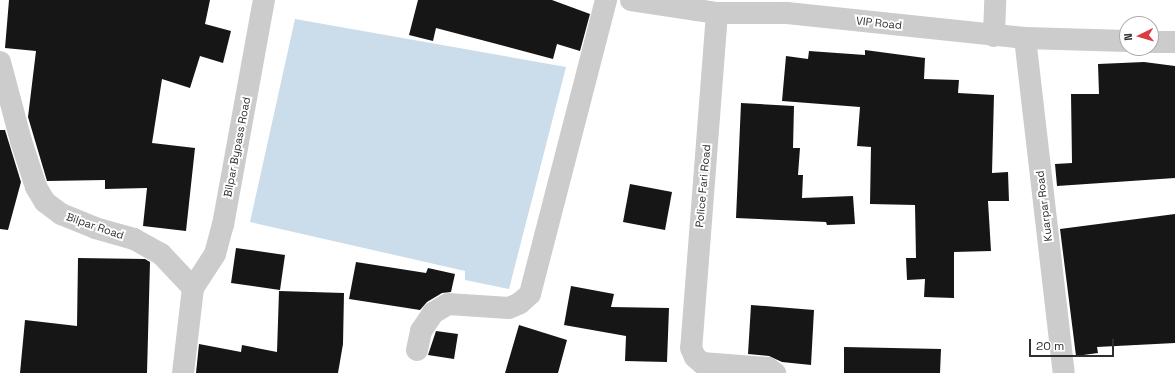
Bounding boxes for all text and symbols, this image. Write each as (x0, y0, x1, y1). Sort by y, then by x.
street label: VIP Road (855, 14, 903, 32)
north arrow (1119, 16, 1159, 56)
text: N (1121, 33, 1135, 41)
street label: Bilpar Bypass Road (221, 96, 253, 198)
street label: Police Fari Road (693, 144, 713, 228)
street label: Kuarpar Road (1033, 170, 1055, 242)
street label: Bilpar Road (64, 210, 126, 242)
scale bar (1031, 331, 1116, 357)
text: 20 m (1036, 338, 1064, 354)

